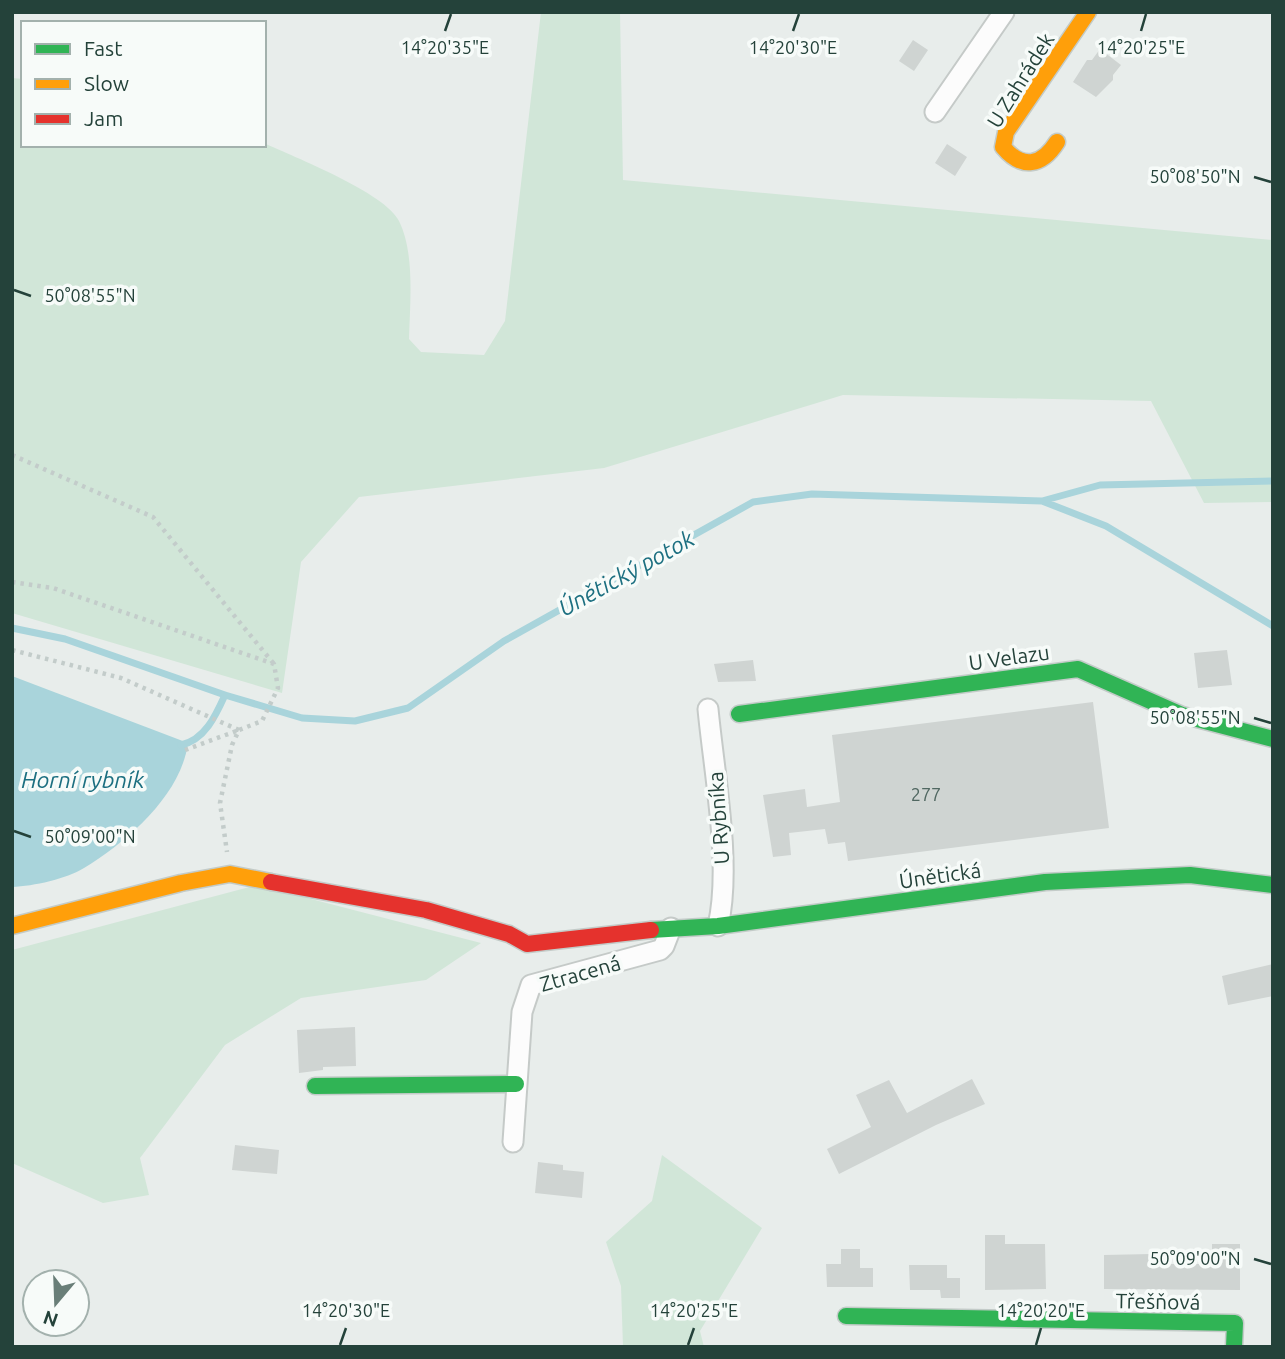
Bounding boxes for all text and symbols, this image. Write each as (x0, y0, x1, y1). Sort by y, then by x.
legend (21, 21, 266, 147)
street label: U Zahrádek (981, 28, 1059, 132)
text: Fast (84, 36, 122, 60)
text: 14°20'35"E (401, 37, 489, 57)
text: 14°20'30"E (749, 37, 837, 57)
text: 14°20'25"E (1097, 37, 1185, 57)
text: Slow (84, 71, 129, 95)
text: Jam (84, 106, 123, 130)
text: 50°08'50"N (1149, 166, 1241, 186)
text: 50°08'55"N (44, 285, 136, 305)
water label: Únětický potok (553, 524, 698, 621)
street label: U Velazu (967, 639, 1051, 675)
text: 50°08'55"N (1149, 707, 1241, 727)
water label: Horní rybník (21, 767, 145, 792)
street label: U Rybníka (703, 771, 733, 865)
house number: 277 (911, 784, 941, 804)
text: 50°09'00"N (44, 826, 136, 846)
street label: Únětická (898, 857, 982, 893)
street label: Ztracená (537, 950, 623, 996)
text: 50°09'00"N (1149, 1248, 1241, 1268)
north arrow (21, 1268, 91, 1338)
street label: Třešňová (1115, 1288, 1201, 1314)
text: 14°20'30"E (302, 1300, 390, 1320)
text: 14°20'25"E (650, 1300, 738, 1320)
text: 14°20'20"E (997, 1300, 1085, 1320)
text: N (40, 1306, 61, 1332)

